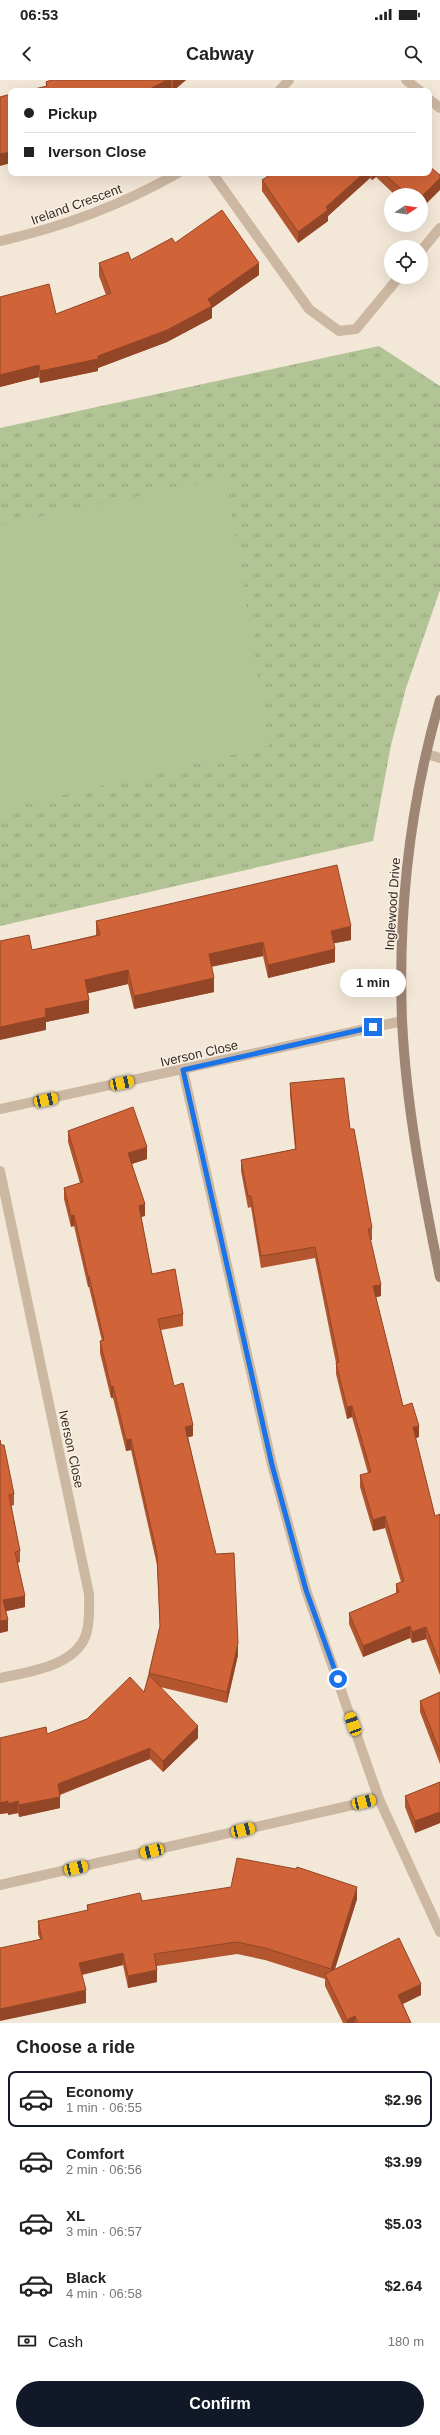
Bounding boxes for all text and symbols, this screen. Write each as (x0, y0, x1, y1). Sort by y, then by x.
text: 06:53 (20, 6, 58, 23)
icon: back (16, 43, 38, 65)
icon: search (402, 43, 424, 65)
text: Cabway (186, 44, 254, 64)
text: Pickup (48, 105, 97, 122)
text: Iverson Close (48, 143, 146, 160)
street label: Ireland Crescent (29, 181, 124, 228)
north arrow (384, 188, 428, 232)
map controls (384, 188, 428, 284)
button: locate (384, 240, 428, 284)
street label: Inglewood Drive (382, 857, 403, 951)
callout: 1 min (340, 969, 406, 997)
text: 1 min (356, 975, 390, 990)
route end (364, 1018, 382, 1036)
street label: Iverson Close (159, 1037, 240, 1070)
car (109, 1075, 135, 1091)
car (33, 1092, 59, 1108)
street label: Iverson Close (56, 1409, 87, 1490)
route start (329, 1670, 347, 1688)
car (343, 1711, 363, 1737)
car (351, 1793, 377, 1811)
car (230, 1821, 256, 1839)
car (139, 1842, 165, 1860)
car (63, 1859, 89, 1877)
text: Choose a ride (16, 2037, 135, 2057)
icon: car (18, 2081, 54, 2117)
text: Economy (66, 2083, 134, 2100)
text: $2.96 (384, 2091, 422, 2108)
text: 1 min · 06:55 (66, 2100, 142, 2115)
icon: car (18, 2143, 54, 2179)
text: Comfort (66, 2145, 124, 2162)
text: $3.99 (384, 2153, 422, 2170)
text: 2 min · 06:56 (66, 2162, 142, 2177)
icon: car (18, 2205, 54, 2241)
text: XL (66, 2207, 85, 2224)
text: $5.03 (384, 2215, 422, 2232)
text: 3 min · 06:57 (66, 2224, 142, 2239)
icon: car (18, 2267, 54, 2303)
text: Black (66, 2269, 106, 2286)
text: $2.64 (384, 2277, 422, 2294)
text: 4 min · 06:58 (66, 2286, 142, 2301)
icon: cash (16, 2330, 38, 2352)
text: Cash (48, 2333, 83, 2350)
text: 180 m (388, 2334, 424, 2349)
button: Confirm (16, 2381, 424, 2427)

